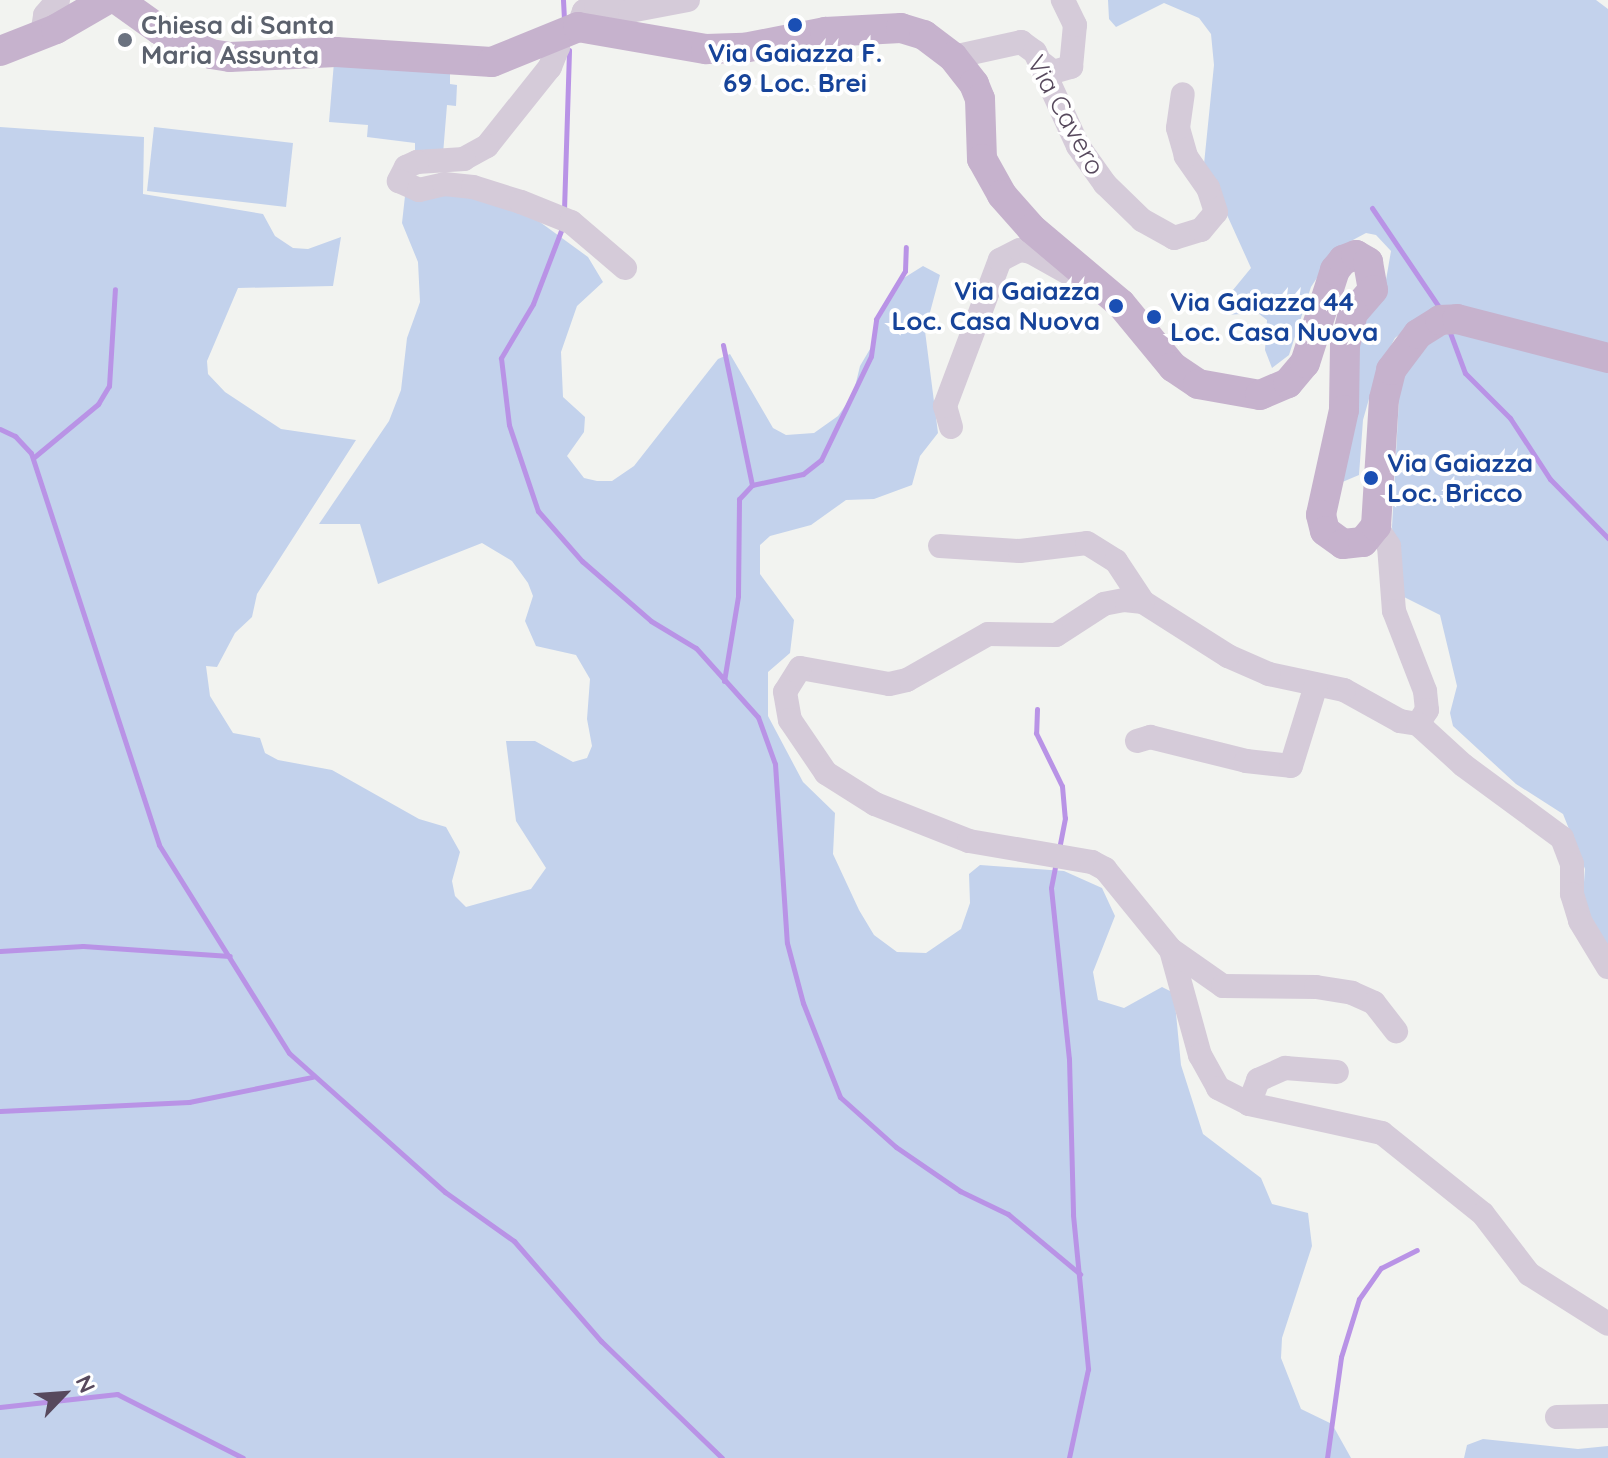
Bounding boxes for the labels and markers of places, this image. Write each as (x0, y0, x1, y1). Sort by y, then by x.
place label: Chiesa di Santa Maria Assunta (141, 9, 334, 70)
marker: Via Gaiazza F. 69 Loc. Brei (786, 16, 804, 34)
marker: Chiesa di Santa Maria Assunta (116, 31, 134, 49)
place label: Via Gaiazza F. 69 Loc. Brei (708, 37, 882, 98)
place label: Via Gaiazza Loc. Casa Nuova (892, 275, 1100, 336)
place label: Via Gaiazza 44 Loc. Casa Nuova (1170, 286, 1378, 348)
marker: Via Gaiazza Loc. Casa Nuova (1107, 297, 1125, 315)
marker: Via Gaiazza 44 Loc. Casa Nuova (1145, 308, 1163, 326)
place label: Via Gaiazza Loc. Bricco (1387, 447, 1533, 508)
marker: Via Gaiazza Loc. Bricco (1362, 469, 1380, 487)

